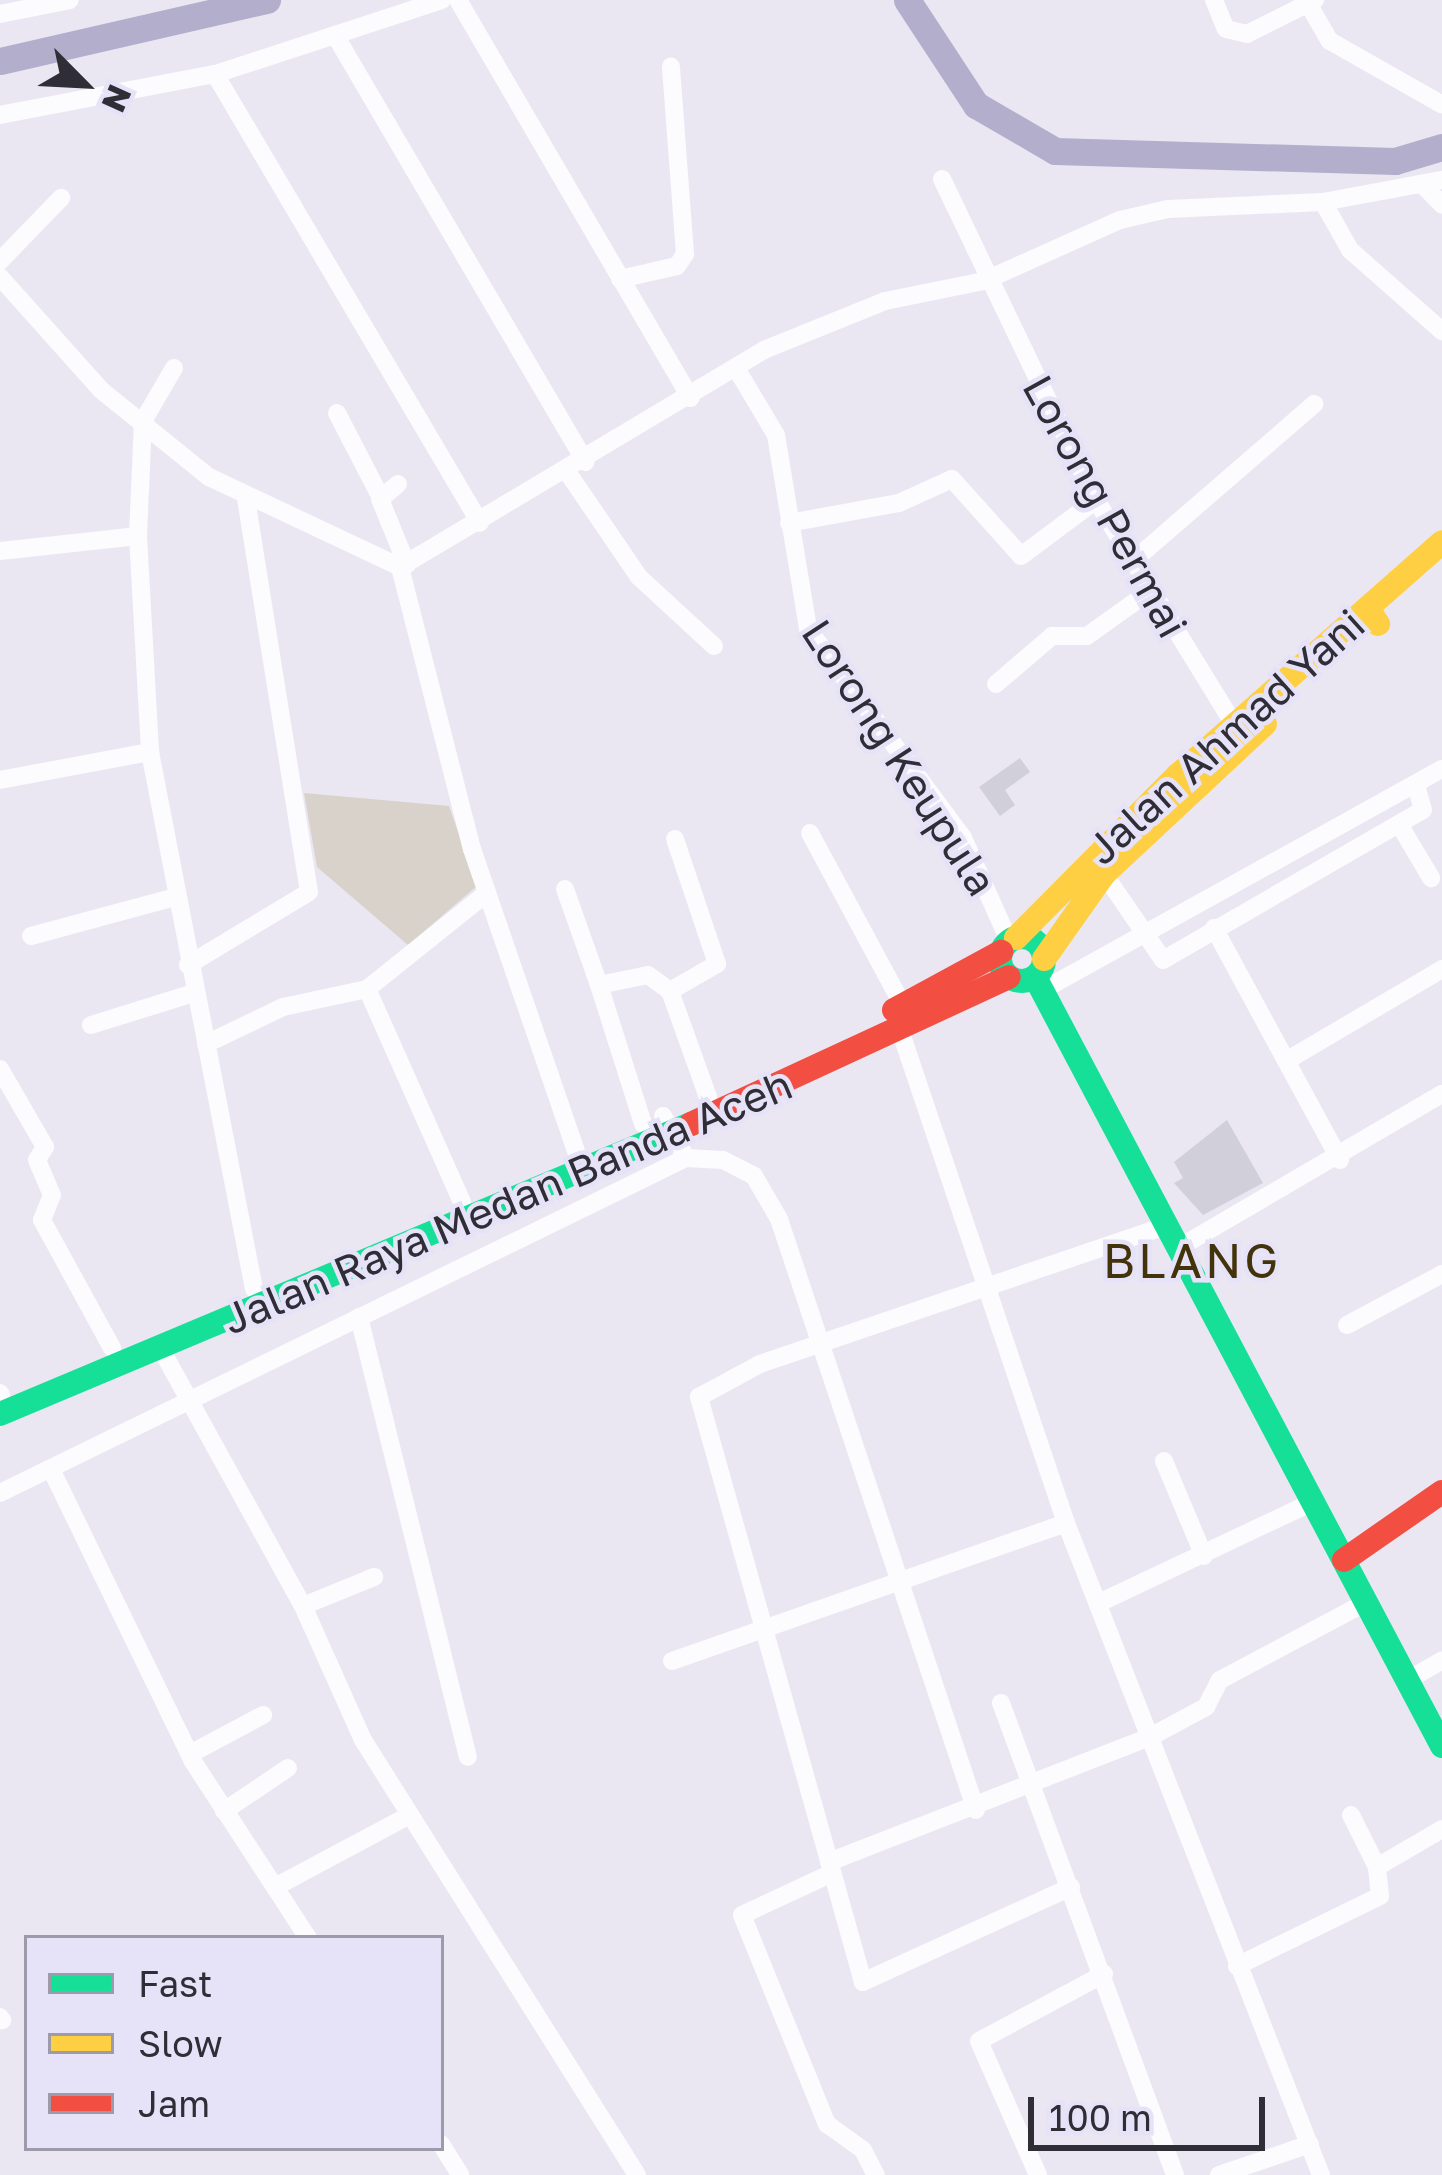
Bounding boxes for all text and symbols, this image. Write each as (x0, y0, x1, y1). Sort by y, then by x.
north arrow (24, 24, 144, 144)
text: N (94, 79, 140, 118)
street label: Lorong Permai (1013, 366, 1199, 646)
street label: Jalan Ahmad Yani (1076, 598, 1374, 874)
street label: Lorong Keupula (792, 610, 1008, 904)
street label: Jalan Raya Medan Banda Aceh (215, 1058, 799, 1344)
district label: BLANG (1103, 1232, 1281, 1290)
legend (24, 1935, 444, 2151)
text: Fast (138, 1962, 213, 2005)
text: Slow (138, 2022, 223, 2065)
scale bar (1034, 2073, 1271, 2147)
text: Jam (138, 2082, 210, 2125)
text: 100 m (1049, 2096, 1152, 2139)

